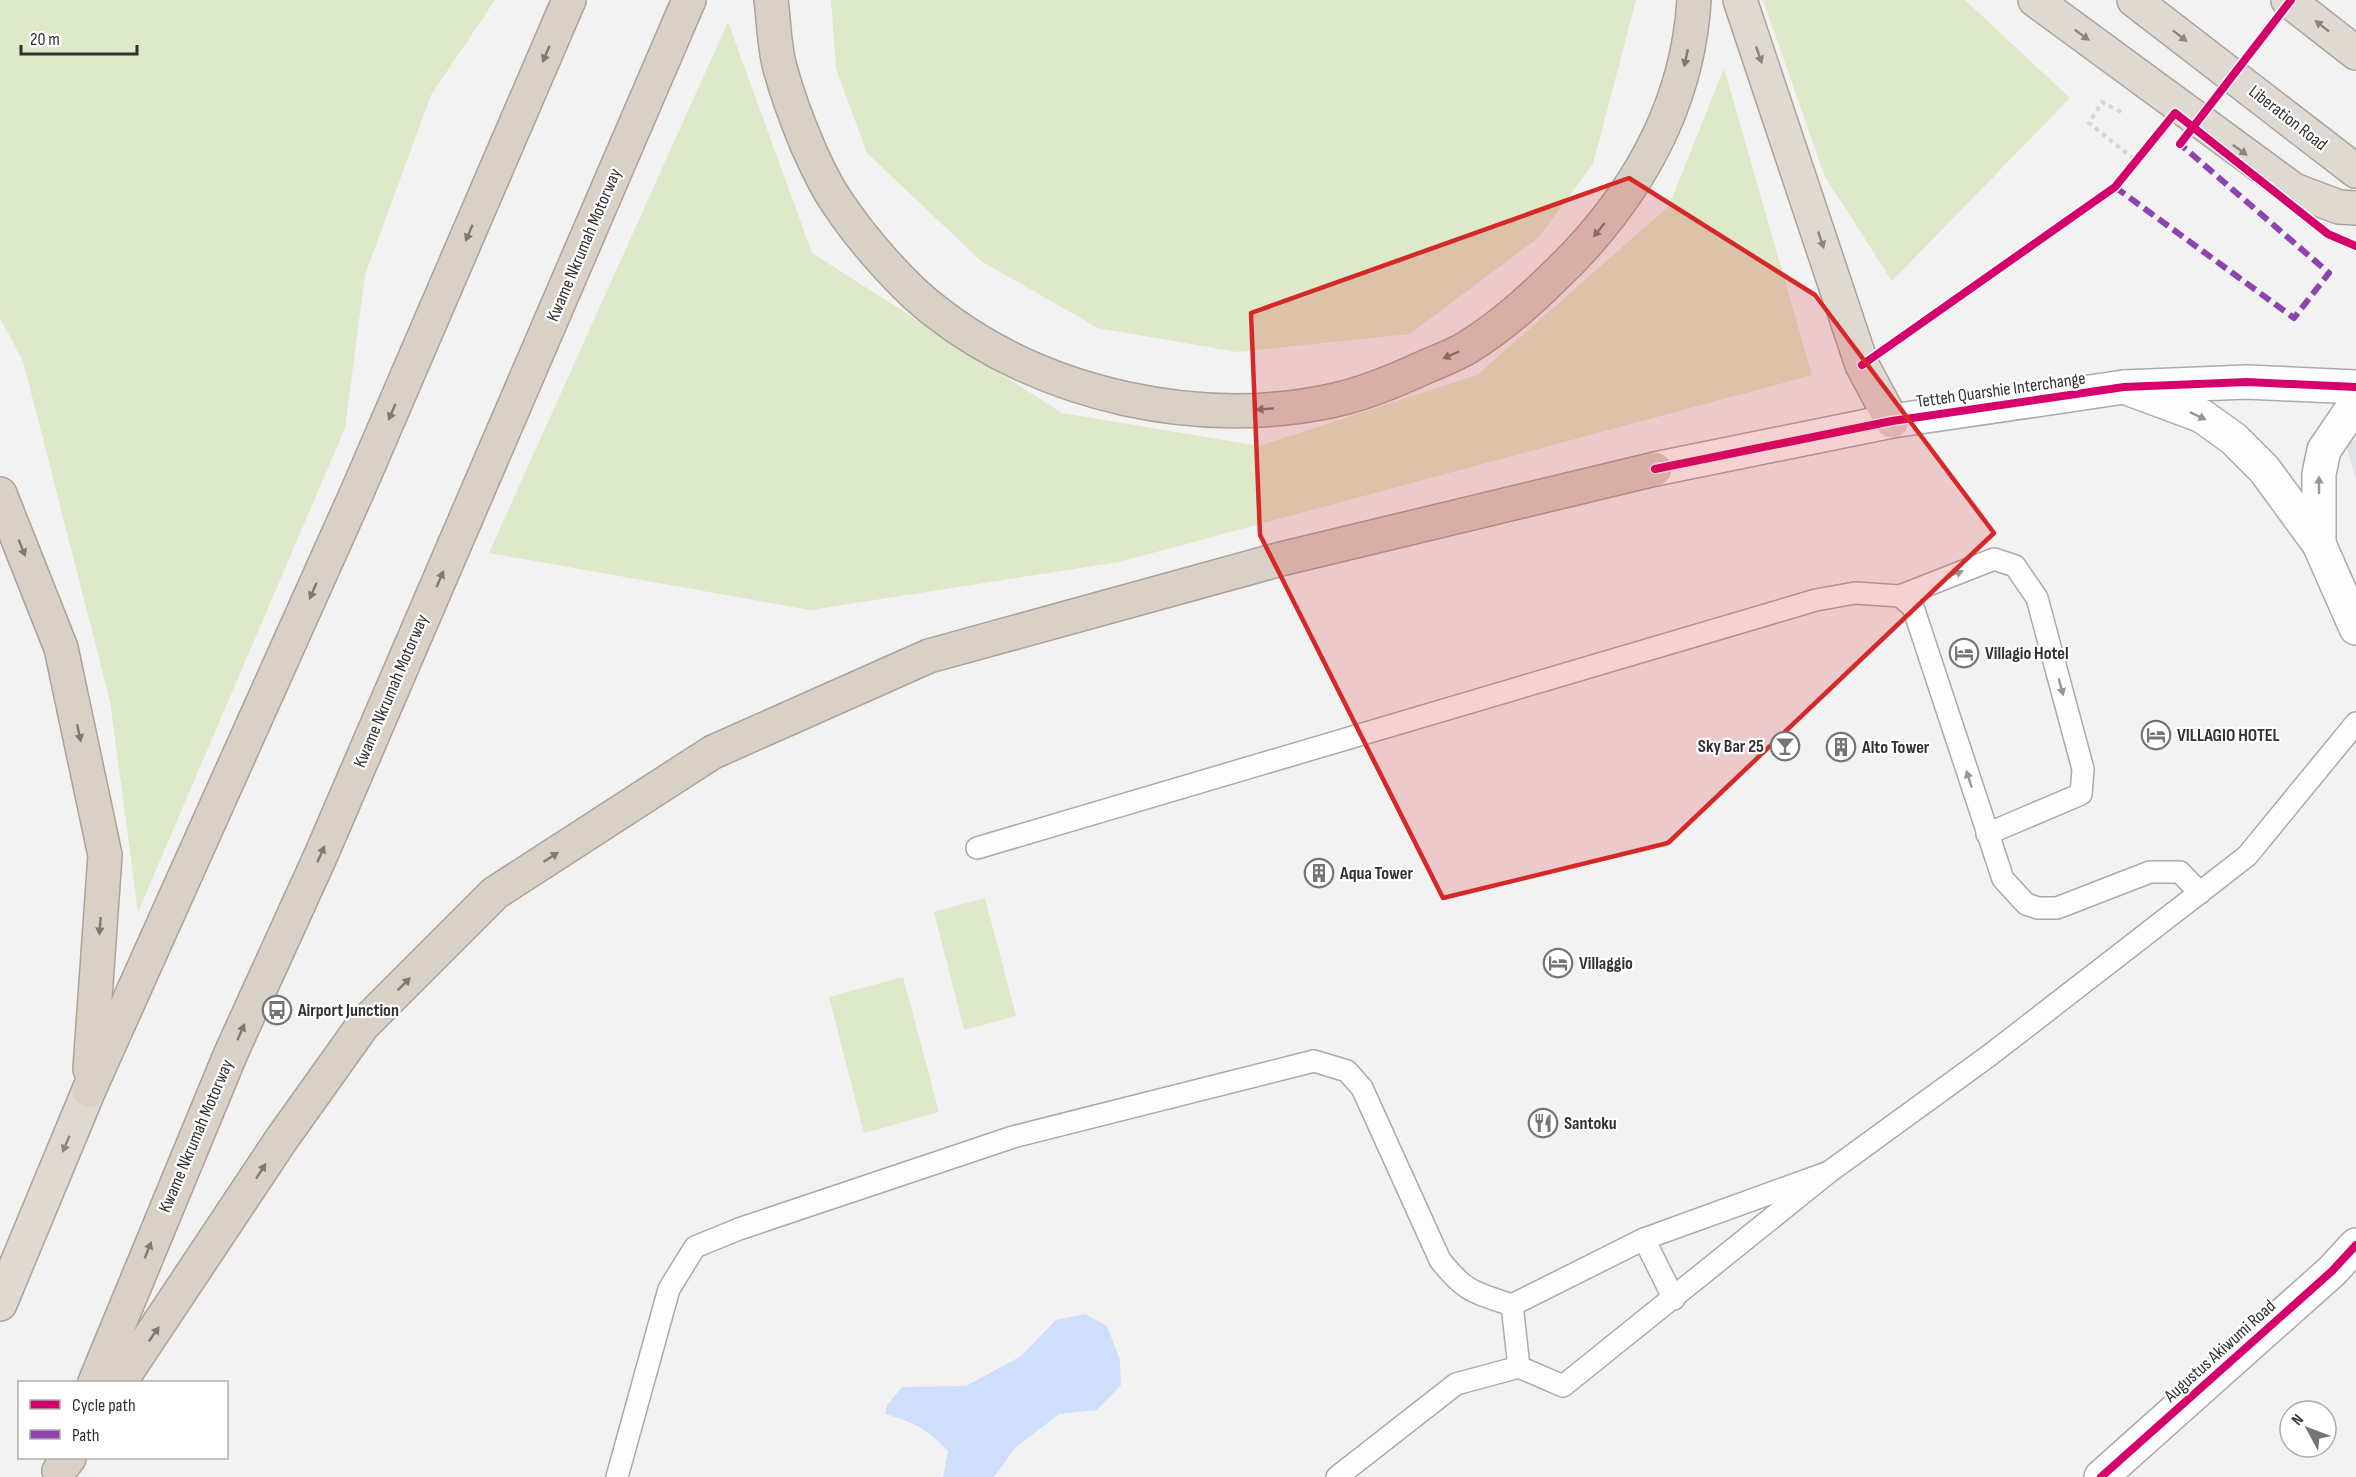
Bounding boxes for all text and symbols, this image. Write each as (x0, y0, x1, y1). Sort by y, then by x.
scale bar (21, 18, 136, 56)
one-way arrow (2314, 20, 2330, 33)
one-way arrow (2075, 28, 2090, 40)
text: 20 m (30, 29, 60, 50)
one-way arrow (2173, 29, 2188, 41)
one-way arrow (541, 45, 551, 63)
one-way arrow (1754, 47, 1764, 65)
one-way arrow (1681, 48, 1690, 67)
street label: Liberation Road (2245, 81, 2331, 155)
one-way arrow (2231, 144, 2247, 156)
street label: Kwame Nkrumah Motorway (542, 165, 626, 325)
one-way arrow (1593, 222, 1605, 237)
one-way arrow (464, 224, 473, 242)
one-way arrow (1816, 231, 1826, 249)
one-way arrow (1443, 351, 1460, 360)
street label: Tetteh Quarshie Interchange (1915, 368, 2087, 412)
one-way arrow (387, 404, 397, 422)
one-way arrow (1256, 405, 1275, 414)
one-way arrow (2190, 411, 2207, 420)
one-way arrow (2314, 476, 2324, 495)
one-way arrow (17, 539, 27, 557)
one-way arrow (1946, 569, 1964, 579)
one-way arrow (436, 570, 445, 588)
one-way arrow (309, 582, 318, 599)
street label: Kwame Nkrumah Motorway (349, 611, 433, 771)
hotel icon: Villagio Hotel (1948, 637, 1980, 669)
place label: Villagio Hotel (1985, 643, 2069, 664)
one-way arrow (2056, 678, 2066, 696)
hotel icon: VILLAGIO HOTEL (2140, 719, 2172, 751)
one-way arrow (75, 724, 84, 743)
place label: VILLAGIO HOTEL (2177, 725, 2280, 746)
bar icon: Sky Bar 25 (1769, 730, 1801, 762)
building icon: Alto Tower (1825, 731, 1857, 763)
place label: Sky Bar 25 (1698, 736, 1764, 757)
place label: Alto Tower (1861, 737, 1930, 758)
one-way arrow (1964, 770, 1973, 788)
one-way arrow (316, 845, 326, 863)
one-way arrow (543, 851, 559, 862)
building icon: Aqua Tower (1303, 857, 1335, 889)
place label: Aqua Tower (1339, 863, 1414, 884)
one-way arrow (95, 916, 104, 935)
hotel icon: Villaggio (1542, 947, 1574, 979)
place label: Villaggio (1579, 953, 1633, 974)
one-way arrow (397, 977, 411, 991)
bus stop icon: Airport Junction (261, 994, 293, 1026)
place label: Airport Junction (297, 1000, 399, 1021)
one-way arrow (236, 1023, 246, 1041)
street label: Kwame Nkrumah Motorway (154, 1056, 238, 1216)
restaurant icon: Santoku (1527, 1107, 1559, 1139)
place label: Santoku (1564, 1113, 1617, 1134)
one-way arrow (61, 1135, 71, 1153)
one-way arrow (255, 1163, 266, 1180)
one-way arrow (143, 1241, 153, 1259)
street label: Augustus Akiwumi Road (2159, 1296, 2280, 1407)
one-way arrow (148, 1327, 160, 1343)
legend (18, 1381, 228, 1459)
text: Cycle path (72, 1395, 136, 1416)
north arrow (2278, 1399, 2338, 1459)
text: N (2288, 1411, 2308, 1430)
text: Path (72, 1425, 100, 1446)

